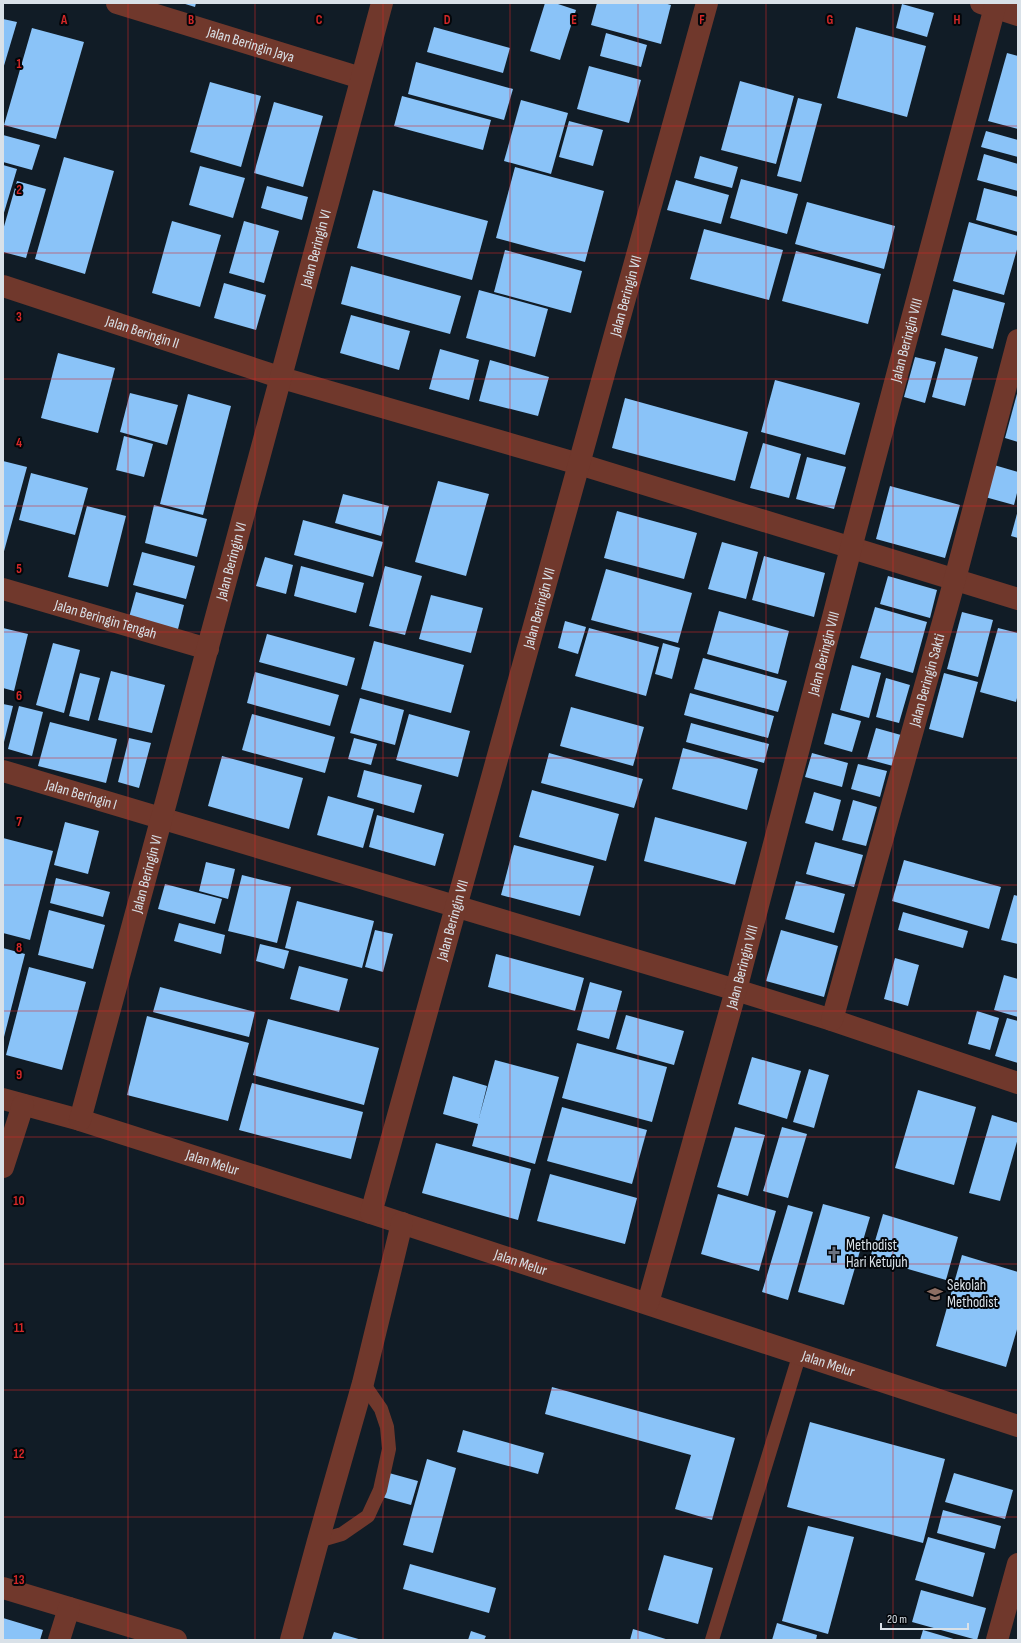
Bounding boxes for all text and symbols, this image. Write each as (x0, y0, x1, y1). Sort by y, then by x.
text: A (60, 12, 68, 28)
text: B (188, 12, 194, 28)
text: C (316, 12, 323, 28)
text: D (444, 12, 451, 28)
text: E (571, 12, 577, 28)
text: F (699, 12, 705, 28)
text: G (827, 12, 834, 28)
text: H (954, 12, 961, 28)
street label: Jalan Beringin Jaya (204, 22, 297, 67)
text: 1 (16, 56, 22, 72)
text: 2 (16, 182, 22, 198)
street label: Jalan Beringin VI (296, 207, 336, 290)
street label: Jalan Beringin VII (606, 253, 646, 339)
street label: Jalan Beringin VIII (886, 296, 927, 385)
text: 3 (16, 309, 22, 325)
street label: Jalan Beringin II (102, 311, 182, 353)
text: 4 (16, 435, 22, 451)
street label: Jalan Beringin VI (212, 520, 251, 603)
text: 5 (16, 561, 22, 577)
street label: Jalan Beringin VII (519, 566, 560, 651)
street label: Jalan Beringin Tengah (51, 595, 159, 643)
street label: Jalan Beringin VIII (804, 609, 844, 698)
street label: Jalan Beringin Sakti (905, 631, 949, 730)
text: 6 (16, 688, 22, 704)
street label: Jalan Beringin I (43, 775, 119, 815)
text: 7 (16, 814, 22, 830)
street label: Jalan Beringin VI (127, 833, 167, 916)
street label: Jalan Beringin VII (432, 878, 473, 964)
street label: Jalan Beringin VIII (722, 923, 763, 1012)
text: 8 (16, 940, 22, 956)
text: 9 (16, 1067, 22, 1083)
street label: Jalan Melur (183, 1145, 242, 1180)
text: 10 (13, 1193, 25, 1209)
place label: Methodist Hari Ketujuh (846, 1236, 908, 1272)
street label: Jalan Melur (491, 1245, 550, 1281)
church icon: Methodist Hari Ketujuh (825, 1245, 843, 1263)
place label: Sekolah Methodist (947, 1276, 999, 1312)
school or university icon: Sekolah Methodist (926, 1285, 944, 1303)
text: 11 (14, 1320, 24, 1336)
street label: Jalan Melur (799, 1346, 858, 1382)
text: 12 (14, 1446, 25, 1462)
text: 13 (14, 1572, 25, 1588)
scale bar (881, 1605, 968, 1631)
text: 20 m (887, 1612, 907, 1627)

